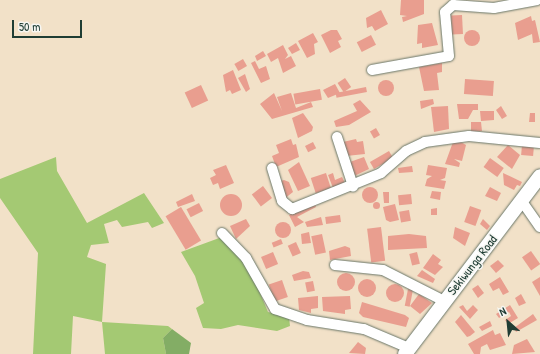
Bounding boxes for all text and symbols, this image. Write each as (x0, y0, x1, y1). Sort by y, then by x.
scale bar (14, 12, 84, 38)
text: 50 m (19, 18, 40, 35)
street label: Sekiwunga Road (444, 232, 500, 298)
north arrow (488, 302, 528, 342)
text: N (497, 304, 508, 319)

